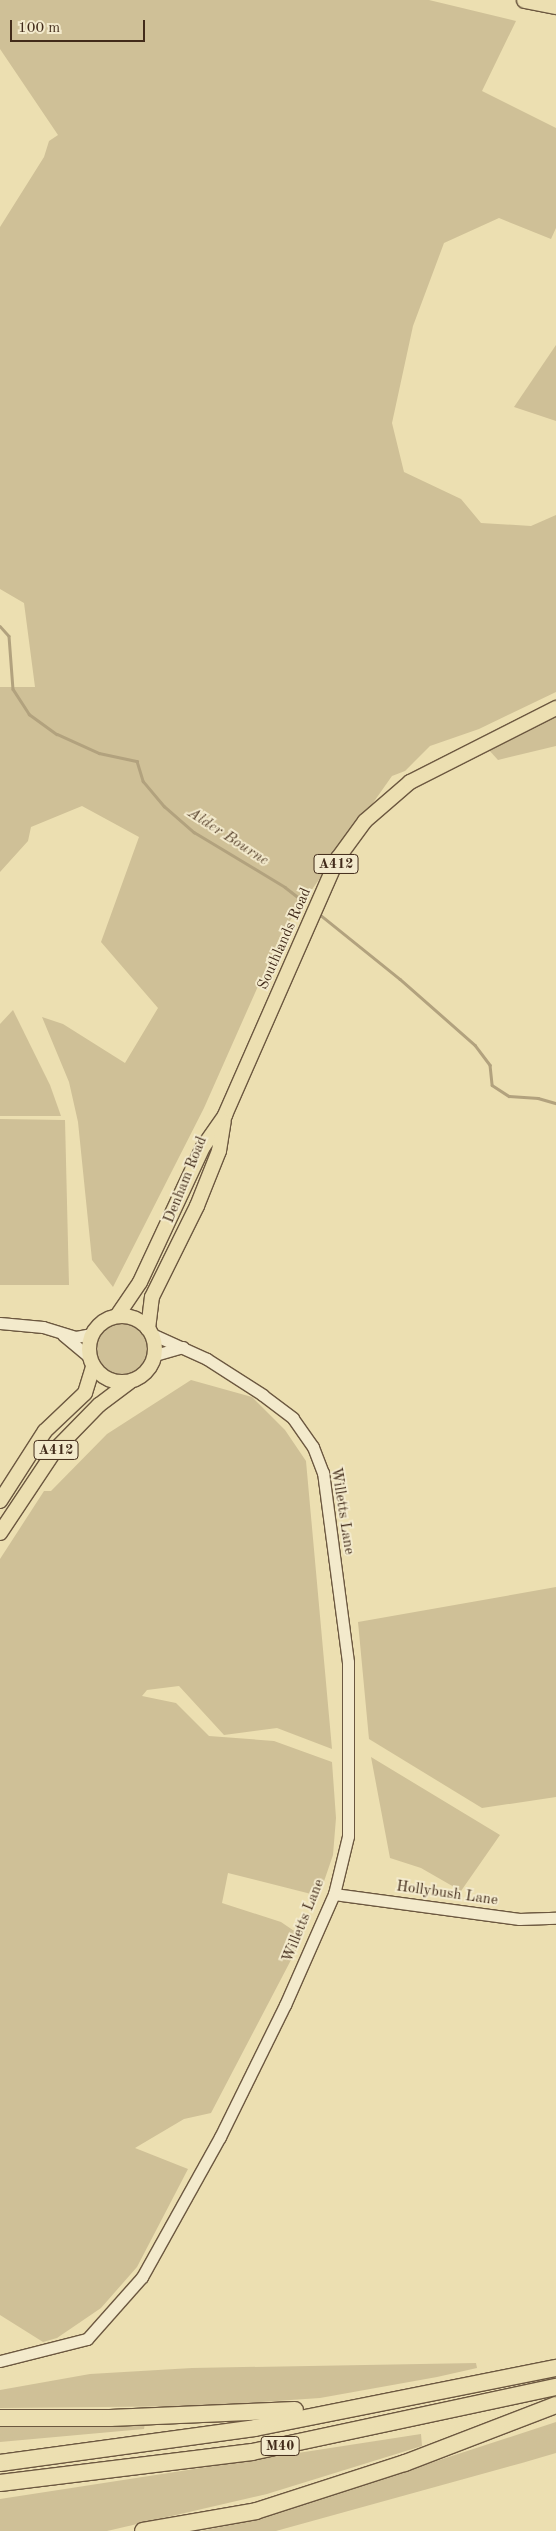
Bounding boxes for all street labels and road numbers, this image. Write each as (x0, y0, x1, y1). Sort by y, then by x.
road number: A412 (314, 852, 358, 876)
street label: Southlands Road (254, 885, 316, 993)
street label: Denham Road (160, 1134, 212, 1226)
road number: A412 (34, 1438, 78, 1462)
street label: Willetts Lane (326, 1466, 358, 1556)
street label: Willetts Lane (279, 1877, 329, 1965)
street label: Hollybush Lane (395, 1878, 499, 1910)
road number: M40 (260, 2434, 300, 2458)

